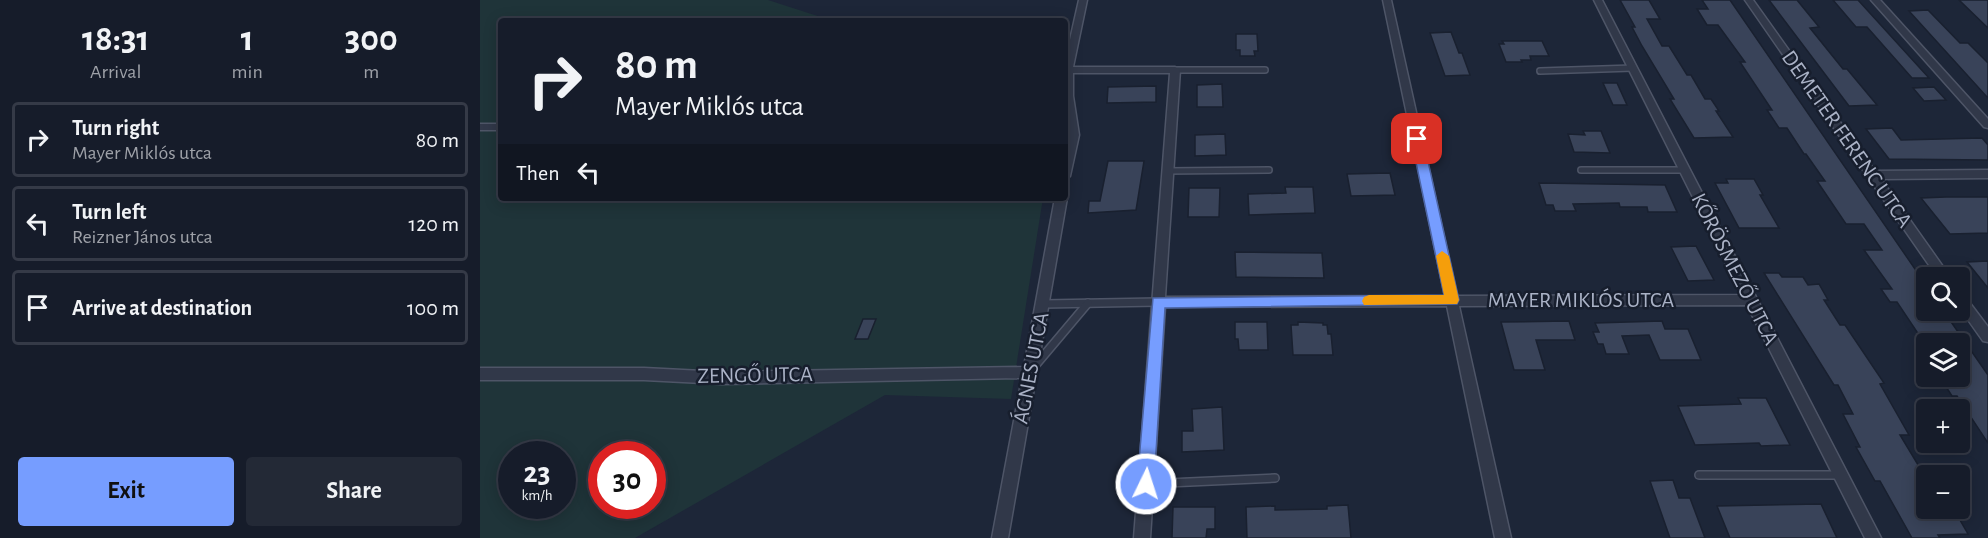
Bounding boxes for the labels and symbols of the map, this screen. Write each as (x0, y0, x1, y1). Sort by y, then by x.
street label: DEMETER FERENC UTCA (1778, 46, 1917, 232)
pin (1391, 113, 1442, 164)
street label: KŐRÖSMEZŐ UTCA (1687, 189, 1784, 349)
street label: MAYER MIKLÓS UTCA (1488, 288, 1675, 311)
street label: ÁGNES UTCA (1008, 310, 1053, 426)
street label: ZENGŐ UTCA (697, 362, 813, 387)
speed limit sign: 30 (588, 441, 666, 519)
position arrow (1114, 452, 1178, 516)

